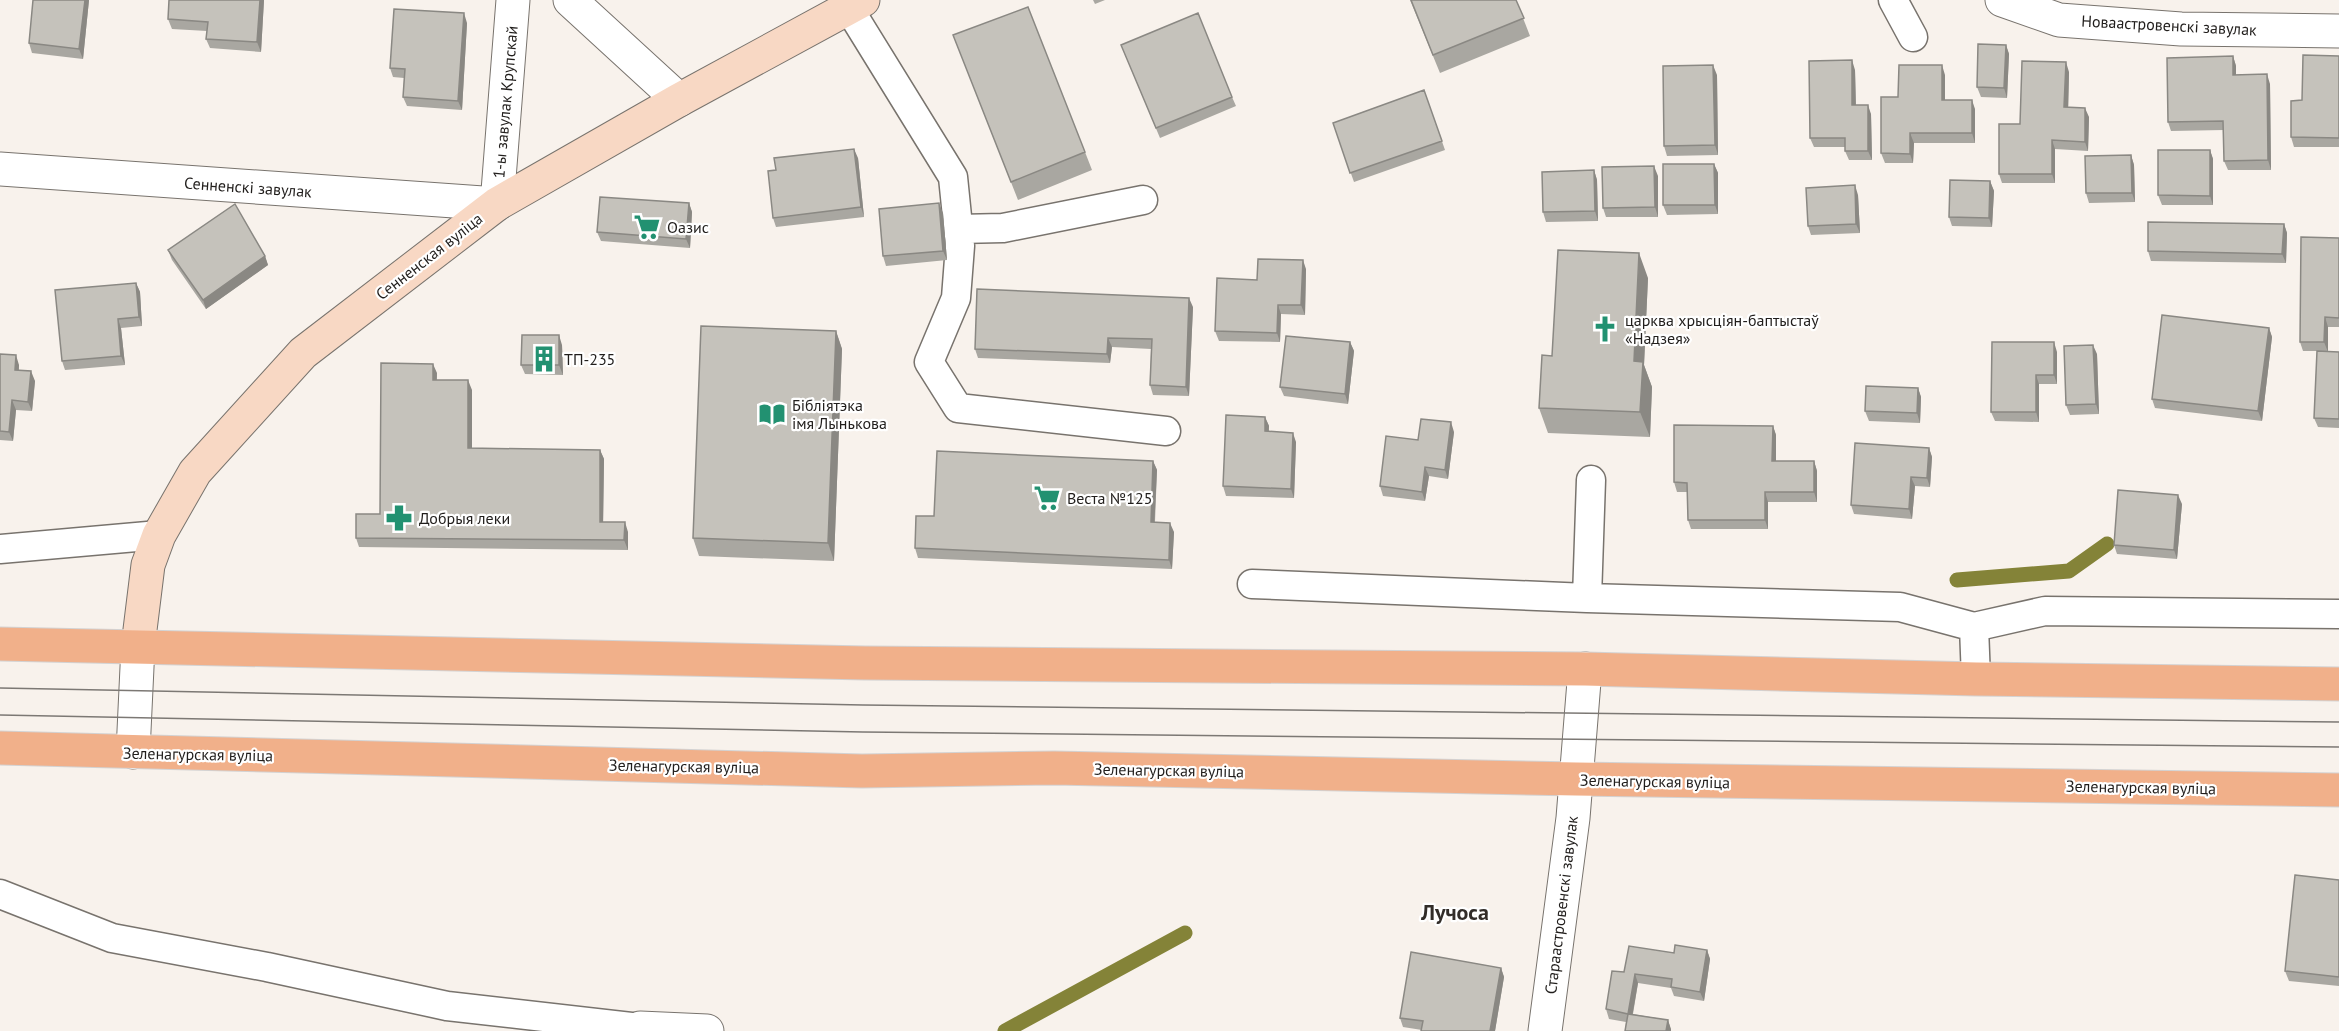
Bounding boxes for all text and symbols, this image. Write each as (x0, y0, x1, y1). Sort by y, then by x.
street label: Новаастровенскі завулак (2081, 10, 2258, 40)
street label: 1-ы завулак Крупскай (488, 25, 522, 179)
street label: Сенненскі завулак (183, 173, 313, 201)
street label: Сенненская вуліца (372, 208, 486, 304)
supermarket icon: Оазис (632, 212, 662, 242)
place label: Оазис (667, 217, 709, 237)
place label: царква хрысціян-баптыстаў «Надзея» (1625, 310, 1819, 348)
church icon: царква хрысціян-баптыстаў «Надзея» (1590, 314, 1620, 344)
building icon: ТП-235 (529, 344, 559, 374)
place label: ТП-235 (564, 349, 615, 369)
place label: Бібліятэка імя Лынькова (792, 395, 887, 433)
library icon: Бібліятэка імя Лынькова (757, 399, 787, 429)
supermarket icon: Веста №125 (1032, 483, 1062, 513)
place label: Веста №125 (1067, 488, 1152, 508)
pharmacy icon: Добрыя леки (384, 503, 414, 533)
place label: Добрыя леки (419, 508, 510, 528)
street label: Зеленагурская вуліца (123, 743, 273, 765)
street label: Зеленагурская вуліца (609, 755, 759, 777)
street label: Зеленагурская вуліца (1094, 759, 1244, 781)
street label: Зеленагурская вуліца (1580, 770, 1730, 792)
street label: Зеленагурская вуліца (2066, 776, 2216, 798)
street label: Стараастровенскі завулак (1540, 814, 1582, 995)
district label: Лучоса (1420, 898, 1489, 926)

